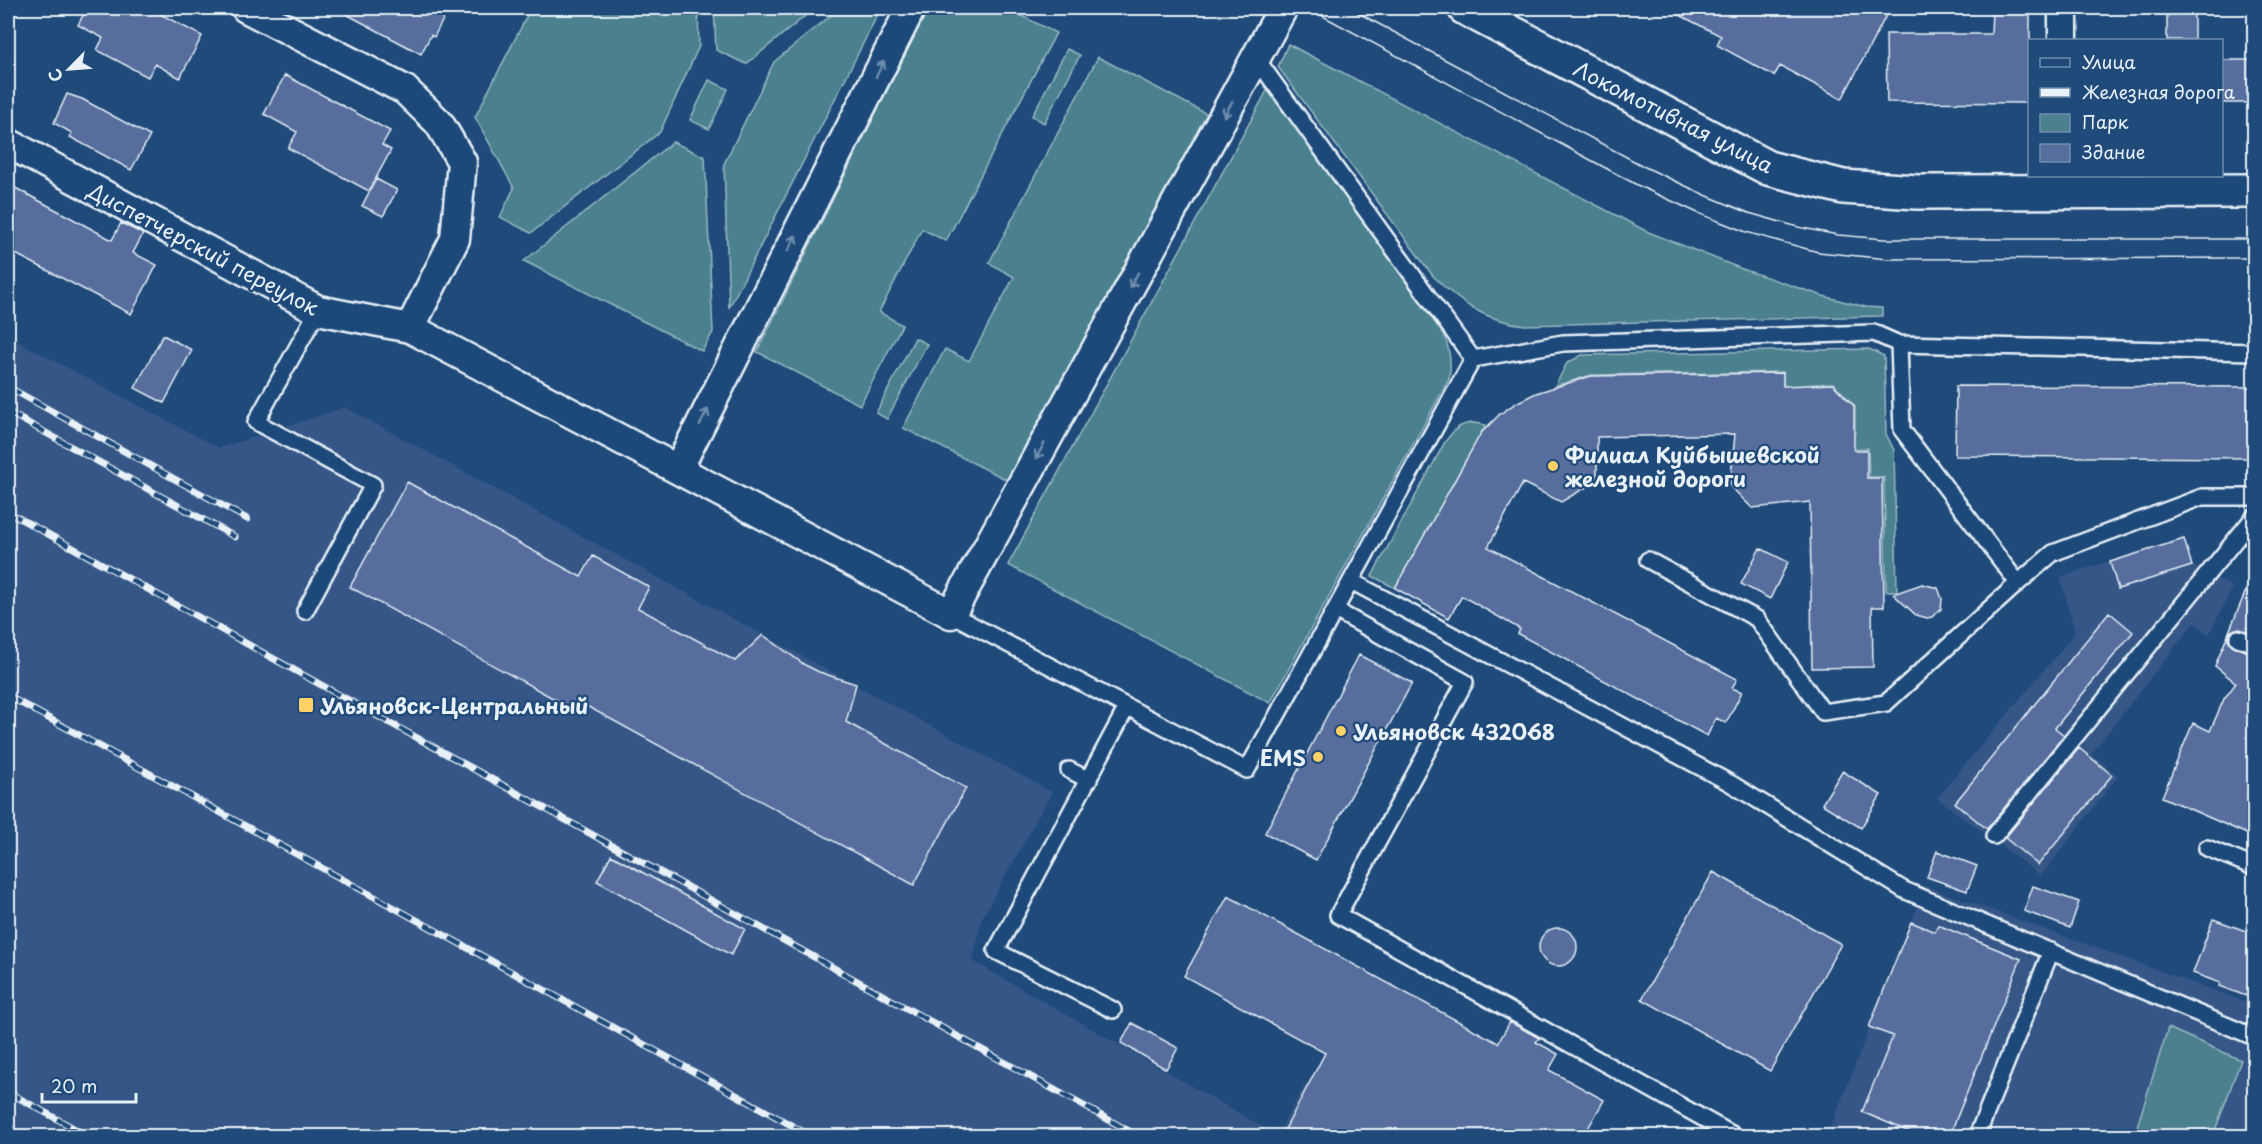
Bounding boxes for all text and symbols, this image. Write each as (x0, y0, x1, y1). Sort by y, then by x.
north arrow (39, 39, 99, 99)
legend (2028, 39, 2223, 177)
text: Улица (2082, 48, 2136, 75)
street label: Локомотивная улица (1569, 52, 1780, 181)
one-way arrow (875, 60, 886, 78)
text: С (41, 65, 68, 86)
text: Железная дорога (2082, 78, 2236, 105)
one-way arrow (1222, 100, 1234, 117)
text: Парк (2082, 108, 2129, 135)
text: Здание (2082, 138, 2145, 165)
street label: Диспетчерский переулок (82, 173, 326, 323)
one-way arrow (787, 234, 798, 252)
one-way arrow (1128, 271, 1140, 288)
one-way arrow (699, 408, 711, 426)
place label: Филиал Куйбышевской железной дороги (1565, 438, 1820, 494)
one-way arrow (1034, 442, 1046, 459)
marker: Филиал Куйбышевской железной дороги (1546, 459, 1560, 473)
place label: Ульяновск-Центральный (320, 689, 589, 721)
marker: Ульяновск-Центральный (297, 696, 315, 714)
place label: Ульяновск 432068 (1353, 715, 1555, 747)
marker: Ульяновск 432068 (1334, 724, 1348, 738)
place label: EMS (1260, 741, 1306, 773)
marker: EMS (1311, 750, 1325, 764)
scale bar (42, 1066, 136, 1104)
text: 20 m (51, 1072, 97, 1099)

